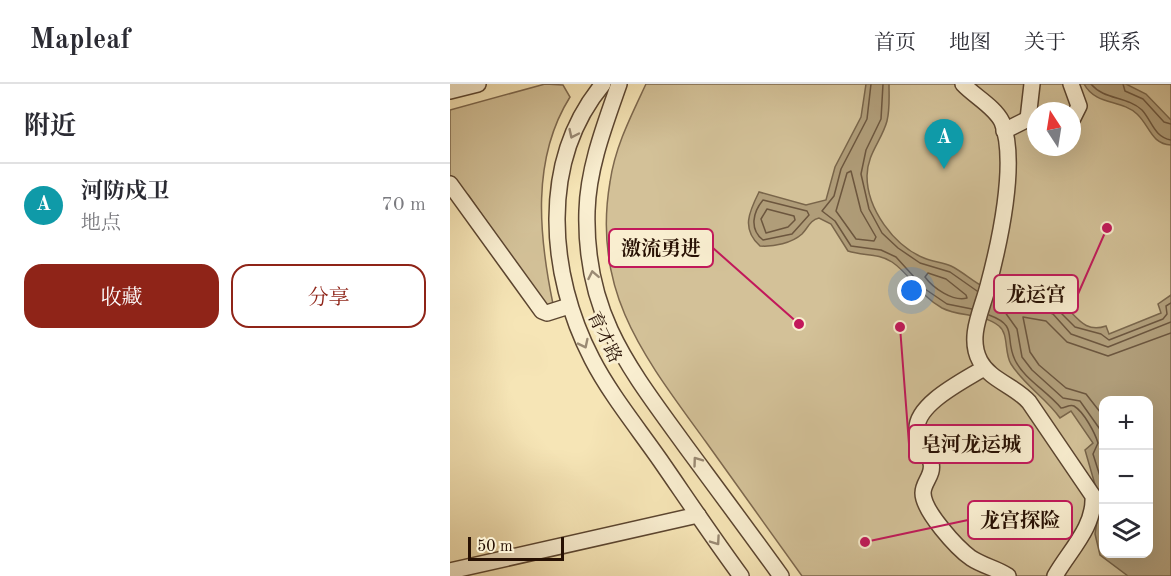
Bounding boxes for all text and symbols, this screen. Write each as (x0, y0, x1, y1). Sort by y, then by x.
text: Mapleaf (30, 27, 130, 55)
text: 首页 (874, 33, 916, 54)
text: 地图 (949, 33, 991, 54)
text: 关于 (1024, 33, 1066, 54)
text: 联系 (1099, 33, 1141, 54)
north arrow (1027, 102, 1081, 156)
text: 附近 (24, 114, 76, 140)
pin: A (924, 120, 964, 169)
one-way arrow (569, 128, 581, 139)
text: 河防戍卫 (81, 181, 169, 203)
text: A (36, 195, 51, 215)
text: 70 m (381, 195, 426, 215)
text: 地点 (81, 214, 121, 234)
callout: 激流勇进 (609, 229, 713, 267)
text: 激流勇进 (621, 237, 701, 260)
button: 收藏 (24, 264, 219, 328)
button: 分享 (231, 264, 426, 328)
one-way arrow (587, 270, 600, 280)
callout: 龙运宫 (994, 275, 1078, 313)
your location (897, 276, 926, 305)
text: 龙运宫 (1006, 284, 1066, 306)
street label: 育才路 (584, 308, 626, 366)
one-way arrow (577, 337, 589, 348)
map controls (1099, 396, 1153, 558)
button: + (1099, 396, 1153, 450)
callout: 皂河龙运城 (909, 425, 1033, 463)
text: 皂河龙运城 (921, 433, 1021, 456)
button: − (1099, 450, 1153, 504)
one-way arrow (693, 456, 704, 467)
callout: 龙宫探险 (968, 501, 1072, 539)
button: layers (1099, 504, 1153, 558)
text: 龙宫探险 (980, 509, 1060, 532)
scale bar (468, 534, 564, 562)
one-way arrow (709, 534, 720, 545)
text: 50 m (477, 539, 513, 555)

